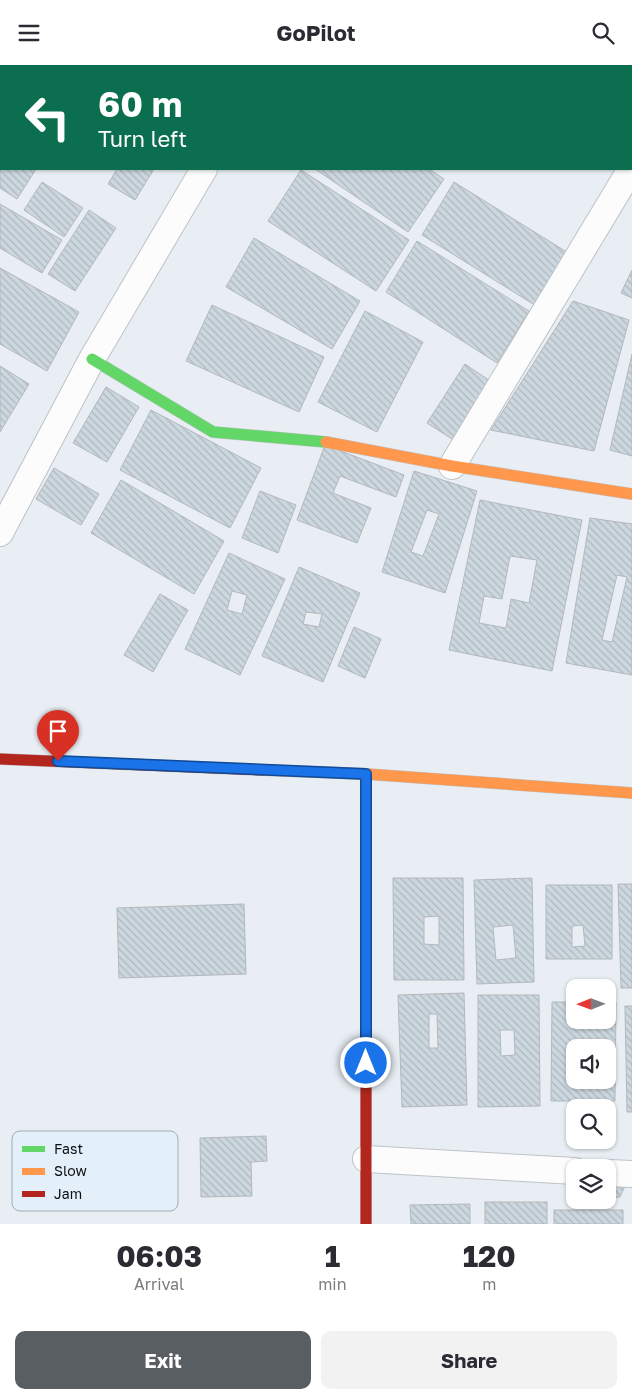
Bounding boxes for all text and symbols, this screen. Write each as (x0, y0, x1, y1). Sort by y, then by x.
icon: menu (15, 19, 43, 47)
text: GoPilot (276, 19, 356, 46)
icon: search (589, 19, 617, 47)
text: 60 m (98, 83, 182, 125)
icon: left (15, 85, 80, 150)
text: Turn left (98, 125, 187, 152)
pin (37, 710, 79, 761)
icon: arrive (44, 717, 72, 745)
north arrow (566, 979, 616, 1029)
map controls (566, 979, 616, 1209)
position arrow (339, 1036, 391, 1088)
button: sound (566, 1039, 616, 1089)
button: search (566, 1099, 616, 1149)
legend (12, 1131, 178, 1211)
text: Fast (54, 1140, 83, 1157)
button: layers (566, 1159, 616, 1209)
text: Slow (54, 1162, 87, 1179)
text: Jam (54, 1185, 82, 1202)
text: 06:03 (116, 1238, 202, 1274)
text: 1 (325, 1238, 340, 1274)
text: 120 (463, 1238, 516, 1274)
text: Arrival (134, 1274, 184, 1294)
text: min (318, 1274, 347, 1294)
text: m (482, 1274, 496, 1294)
button: Exit (15, 1331, 311, 1389)
button: Share (321, 1331, 617, 1389)

